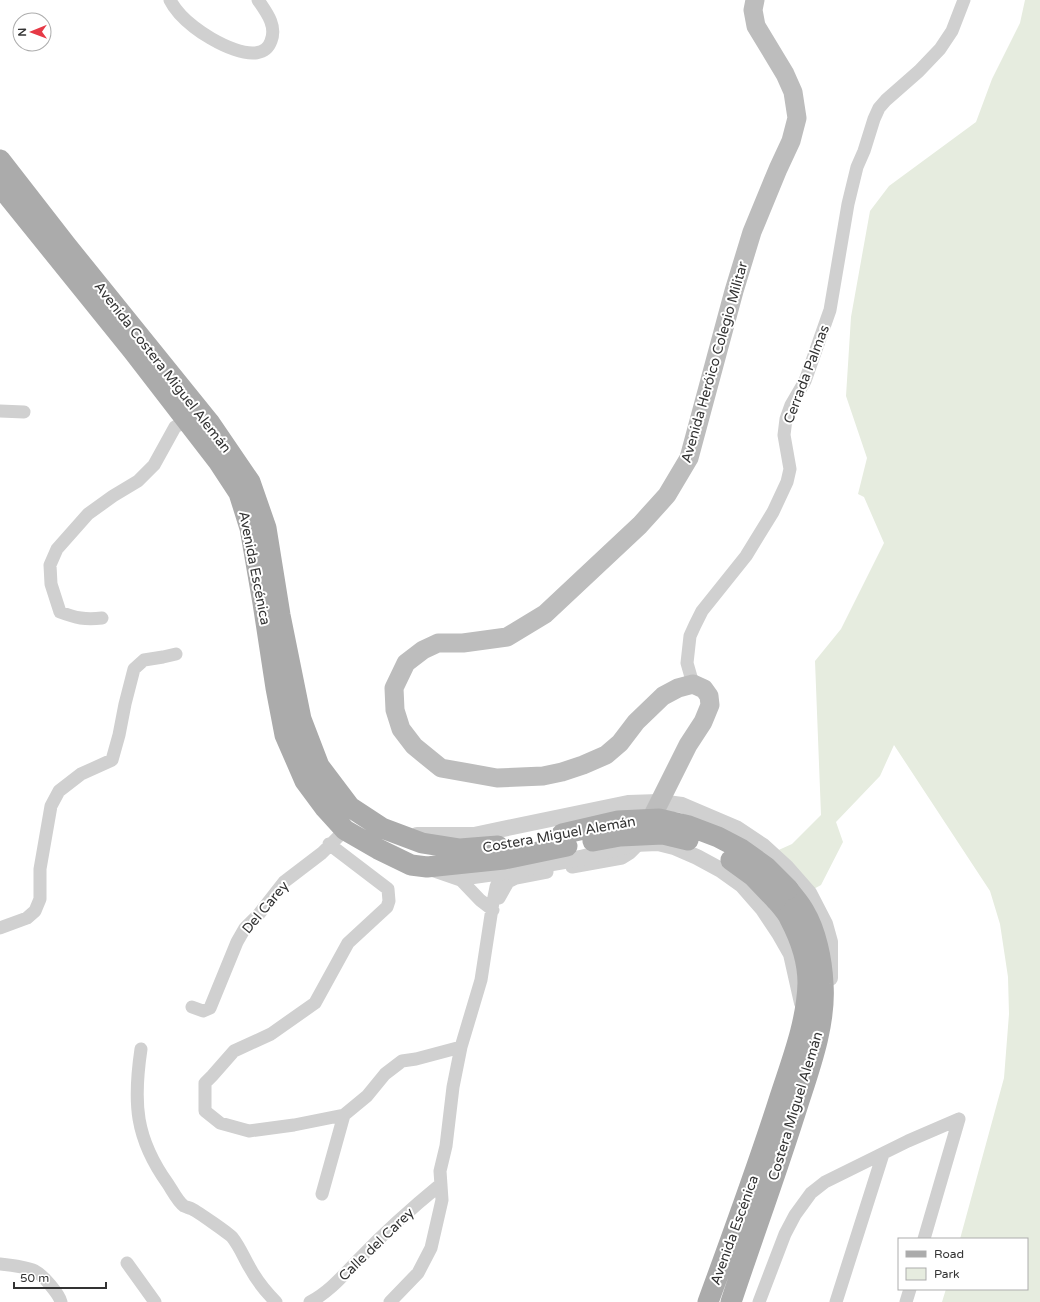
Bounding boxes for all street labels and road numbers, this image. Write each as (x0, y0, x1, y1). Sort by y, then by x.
street label: Avenida Heróico Colegio Militar (678, 259, 752, 465)
street label: Avenida Costera Miguel Alemán (90, 278, 235, 456)
street label: Cerrada Palmas (780, 322, 833, 426)
street label: Avenida Escénica (235, 510, 274, 627)
street label: Costera Miguel Alemán (481, 813, 637, 856)
street label: Del Carey (238, 877, 293, 937)
street label: Costera Miguel Alemán (765, 1030, 826, 1183)
street label: Avenida Escénica (707, 1173, 762, 1287)
street label: Calle del Carey (335, 1204, 418, 1285)

